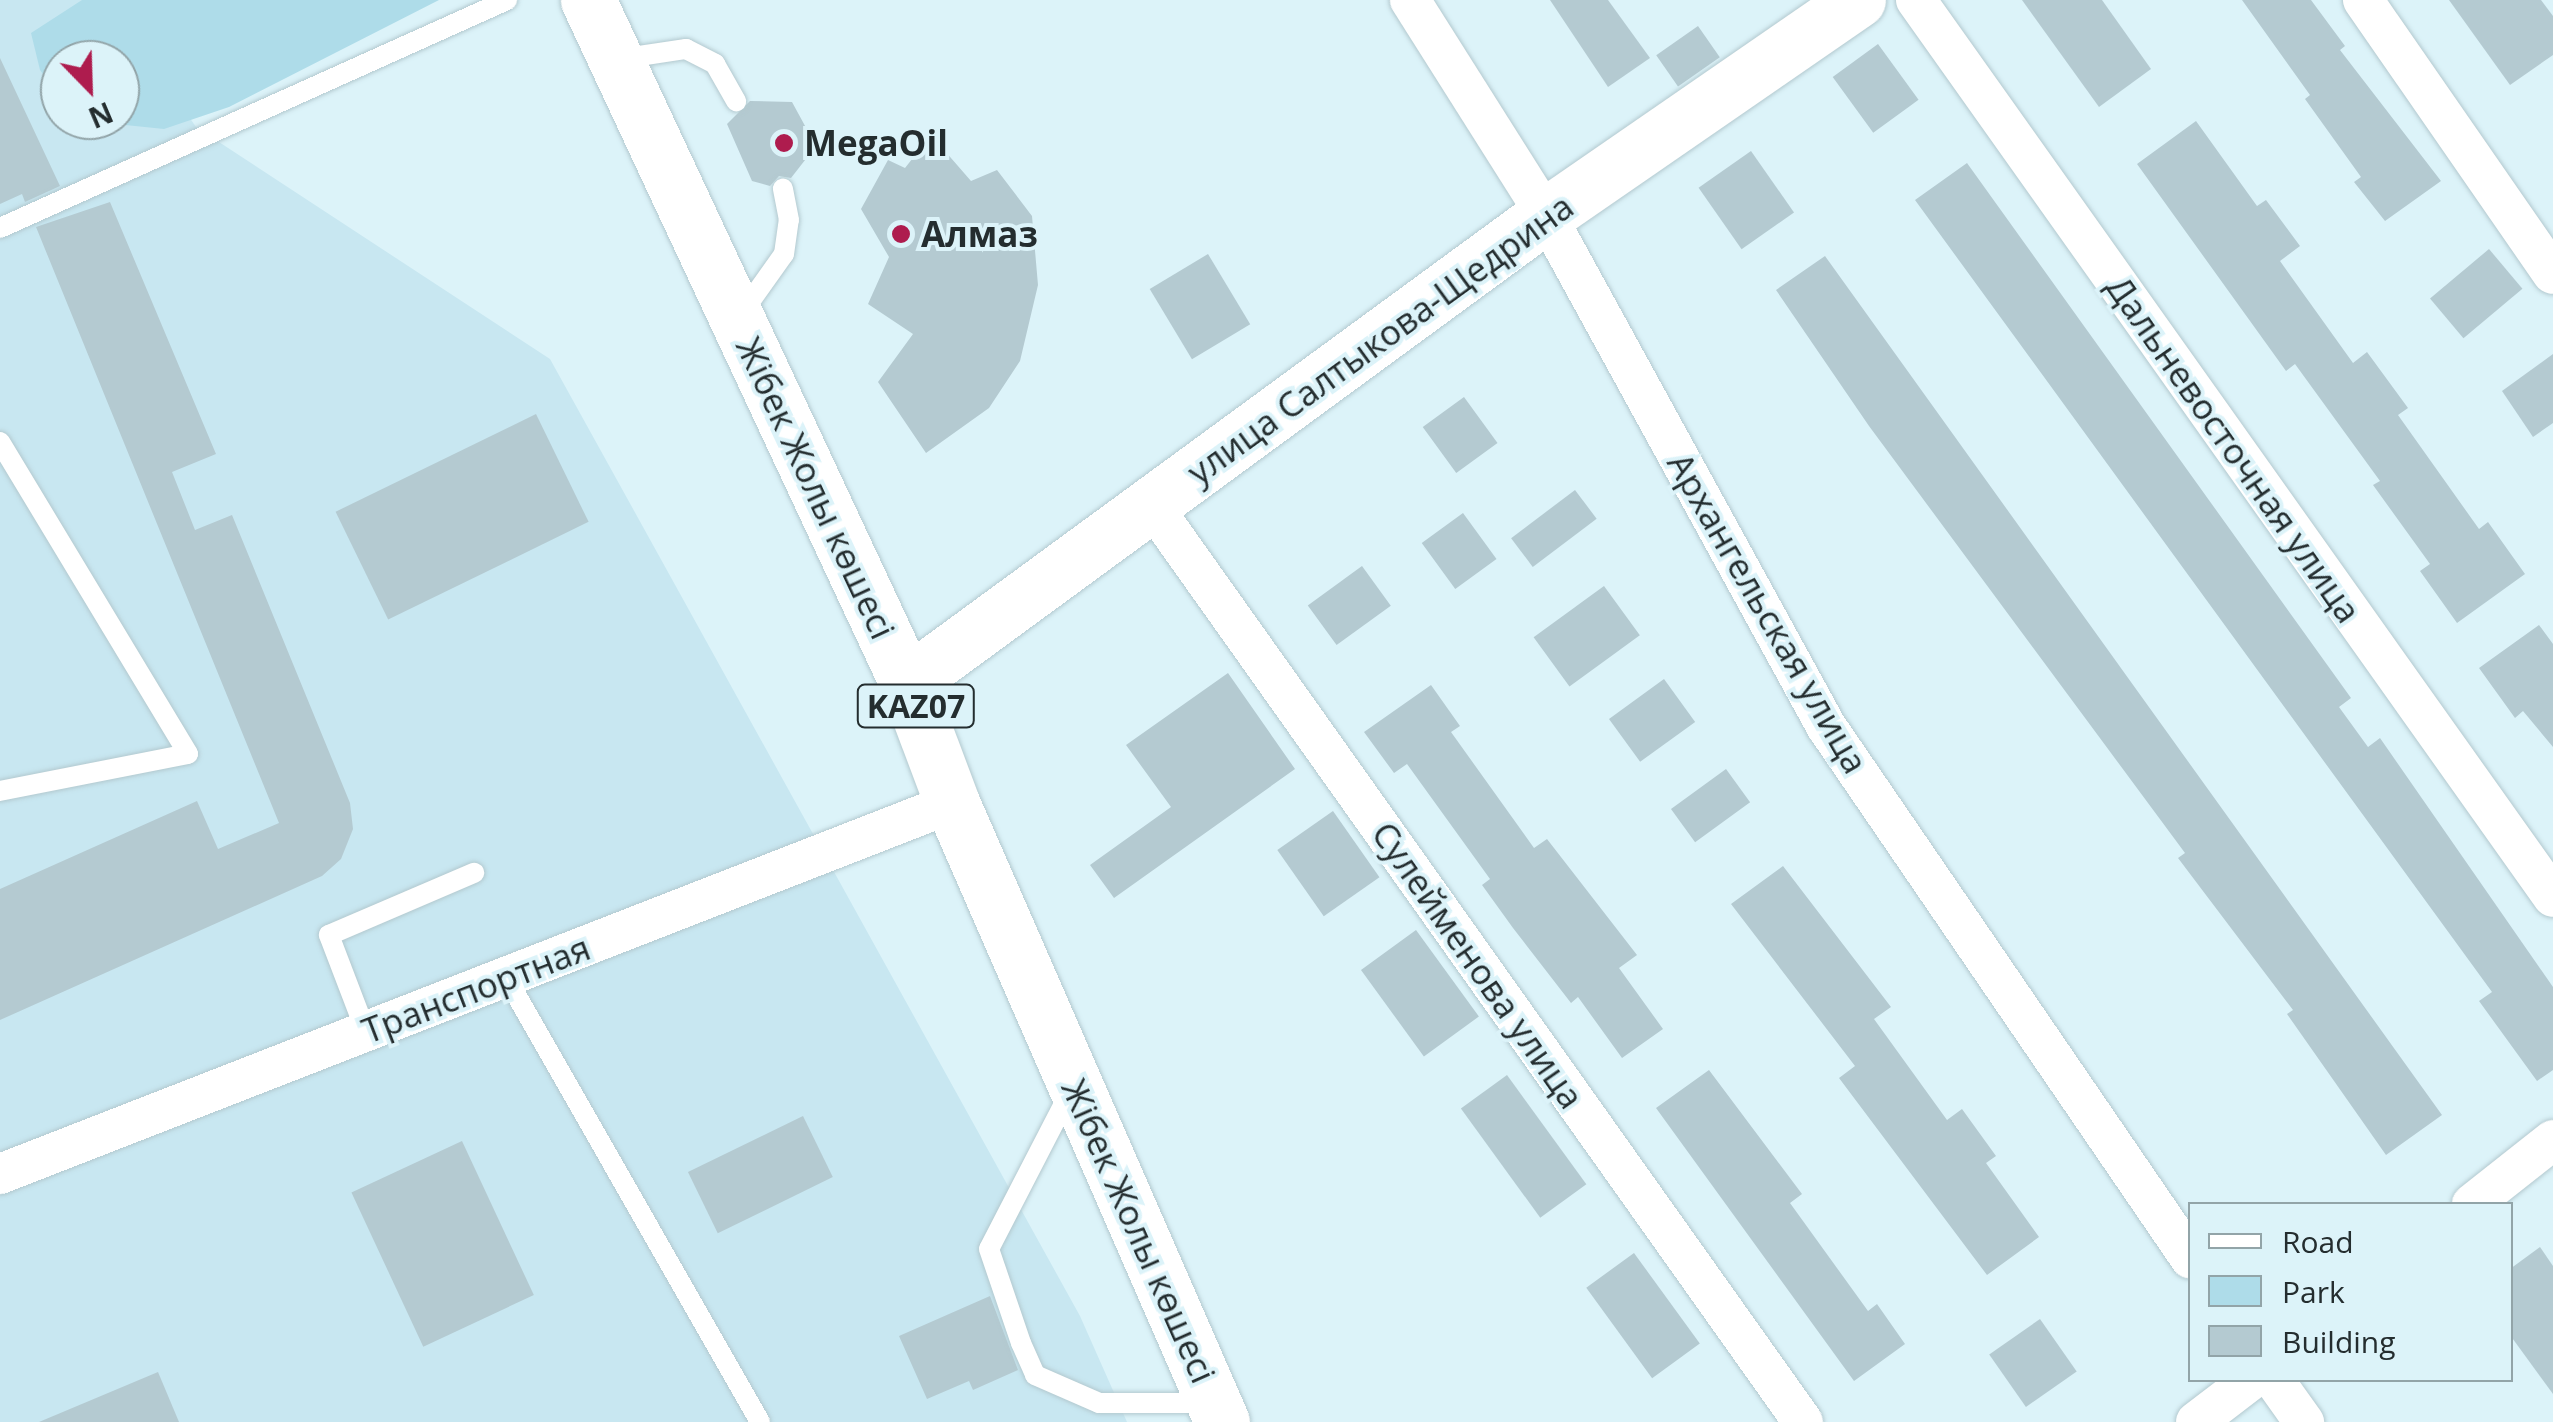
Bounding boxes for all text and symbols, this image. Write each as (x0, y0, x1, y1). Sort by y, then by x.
north arrow (40, 40, 140, 140)
text: N (83, 94, 119, 138)
place label: MegaOil (804, 122, 948, 164)
marker: MegaOil (773, 132, 795, 154)
street label: улица Салтыкова-Щедрина (1179, 185, 1581, 493)
place label: Алмаз (921, 213, 1038, 255)
marker: Алмаз (890, 223, 912, 245)
street label: Дальневосточная улица (2098, 267, 2370, 631)
street label: Жібек Жолы көшесі (728, 331, 904, 645)
street label: Архангельская улица (1659, 445, 1877, 781)
road number: KAZ07 (856, 679, 976, 733)
street label: Сулейменова улица (1363, 814, 1593, 1116)
street label: Транспортная (356, 926, 596, 1052)
street label: Жібек Жолы көшесі (1053, 1073, 1225, 1389)
legend (2188, 1202, 2513, 1382)
text: Road (2282, 1221, 2354, 1262)
text: Park (2282, 1271, 2345, 1312)
text: Building (2282, 1321, 2396, 1362)

